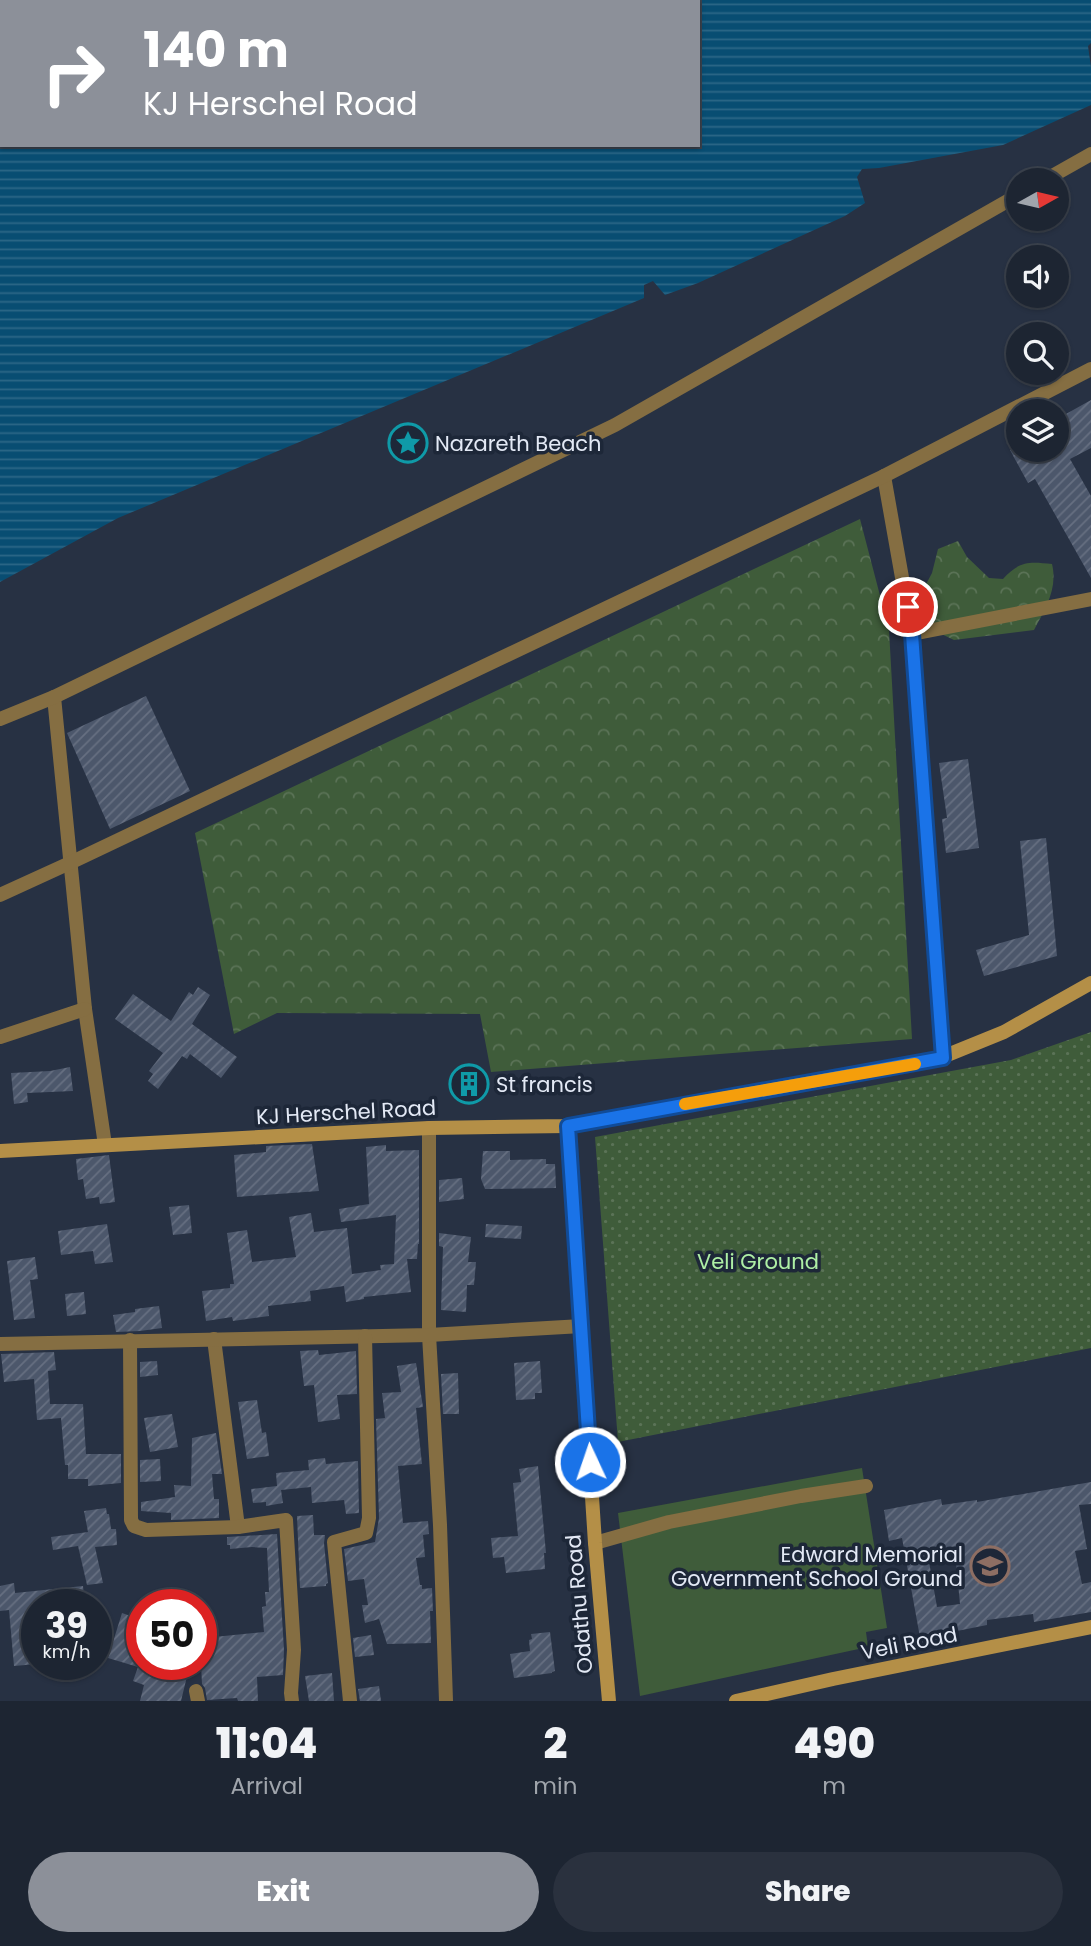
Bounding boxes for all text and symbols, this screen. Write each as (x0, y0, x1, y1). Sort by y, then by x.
text: 140 m (143, 16, 289, 84)
icon: right (28, 28, 119, 119)
text: KJ Herschel Road (143, 81, 418, 126)
north arrow (1006, 168, 1069, 231)
map controls (1006, 168, 1069, 462)
button: sound (1006, 245, 1069, 308)
button: search (1006, 322, 1069, 385)
button: layers (1006, 399, 1069, 462)
place icon: Nazareth Beach (387, 422, 429, 464)
place label: Nazareth Beach (435, 429, 602, 458)
pin (878, 577, 938, 637)
icon: arrive (889, 588, 927, 626)
building icon: St francis (448, 1063, 490, 1105)
place label: St francis (496, 1070, 593, 1099)
street label: KJ Herschel Road (255, 1093, 437, 1131)
park label: Veli Ground (697, 1247, 819, 1276)
position arrow (553, 1425, 627, 1499)
street label: Odathu Road (558, 1533, 600, 1675)
place label: Edward Memorial Government School Ground (671, 1540, 963, 1593)
school or university icon: Edward Memorial Government School Ground (969, 1545, 1011, 1587)
speed limit sign: 50 (126, 1589, 217, 1680)
text: 39 (45, 1601, 88, 1650)
street label: Veli Road (858, 1619, 960, 1667)
text: km/h (43, 1639, 90, 1664)
text: 11:04 (216, 1714, 318, 1773)
text: 2 (543, 1714, 567, 1773)
text: 490 (793, 1714, 875, 1773)
text: Arrival (230, 1770, 303, 1802)
text: min (533, 1770, 577, 1802)
text: m (822, 1770, 846, 1802)
button: Exit (28, 1852, 539, 1932)
button: Share (553, 1852, 1063, 1932)

